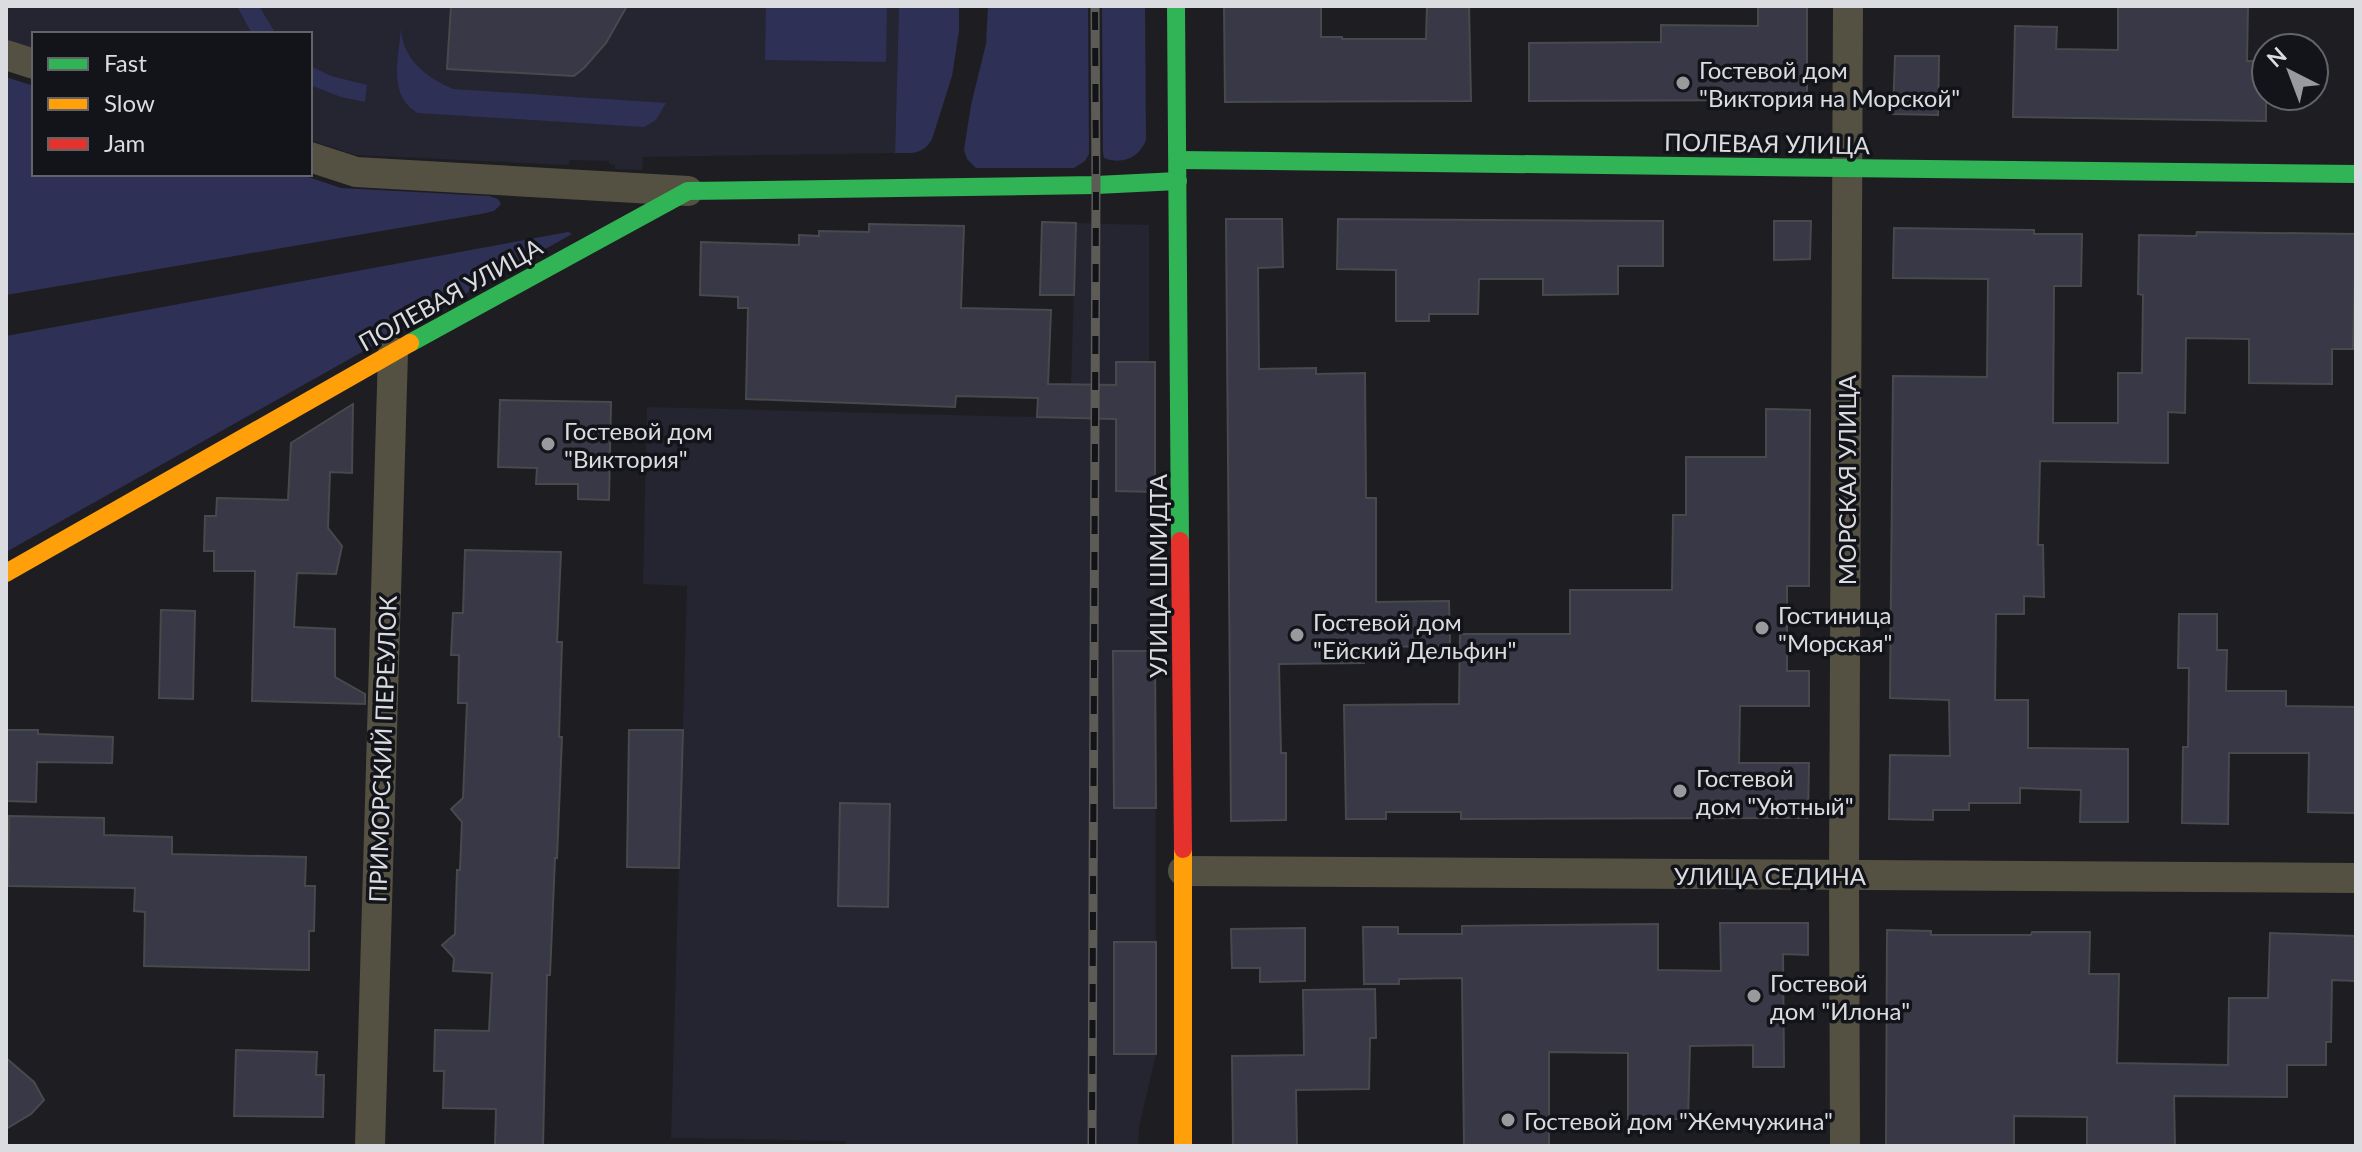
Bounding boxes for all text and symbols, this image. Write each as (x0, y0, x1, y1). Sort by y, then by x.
legend (32, 32, 312, 176)
north arrow (2250, 32, 2330, 112)
text: N (2261, 41, 2292, 72)
text: Fast (104, 48, 147, 77)
place label: Гостевой дом "Виктория на Морской" (1699, 55, 1960, 112)
marker: Гостевой дом "Виктория на Морской" (1674, 74, 1692, 92)
text: Slow (104, 88, 155, 117)
street label: ПОЛЕВАЯ УЛИЦА (1664, 127, 1871, 159)
text: Jam (104, 128, 145, 157)
street label: ПОЛЕВАЯ УЛИЦА (353, 231, 548, 357)
street label: МОРСКАЯ УЛИЦА (1832, 374, 1861, 585)
place label: Гостевой дом "Виктория" (564, 416, 713, 473)
marker: Гостевой дом "Виктория" (539, 435, 557, 453)
street label: УЛИЦА ШМИДТА (1143, 473, 1172, 678)
street label: ПРИМОРСКИЙ ПЕРЕУЛОК (362, 595, 402, 903)
place label: Гостиница "Морская" (1778, 600, 1892, 657)
place label: Гостевой дом "Ейский Дельфин" (1313, 607, 1516, 664)
marker: Гостиница "Морская" (1753, 619, 1771, 637)
marker: Гостевой дом "Ейский Дельфин" (1288, 626, 1306, 644)
place label: Гостевой дом "Уютный" (1696, 763, 1854, 820)
marker: Гостевой дом "Уютный" (1671, 782, 1689, 800)
street label: УЛИЦА СЕДИНА (1674, 861, 1867, 890)
place label: Гостевой дом "Илона" (1770, 968, 1910, 1025)
marker: Гостевой дом "Илона" (1745, 987, 1763, 1005)
place label: Гостевой дом "Жемчужина" (1524, 1106, 1833, 1135)
marker: Гостевой дом "Жемчужина" (1499, 1111, 1517, 1129)

